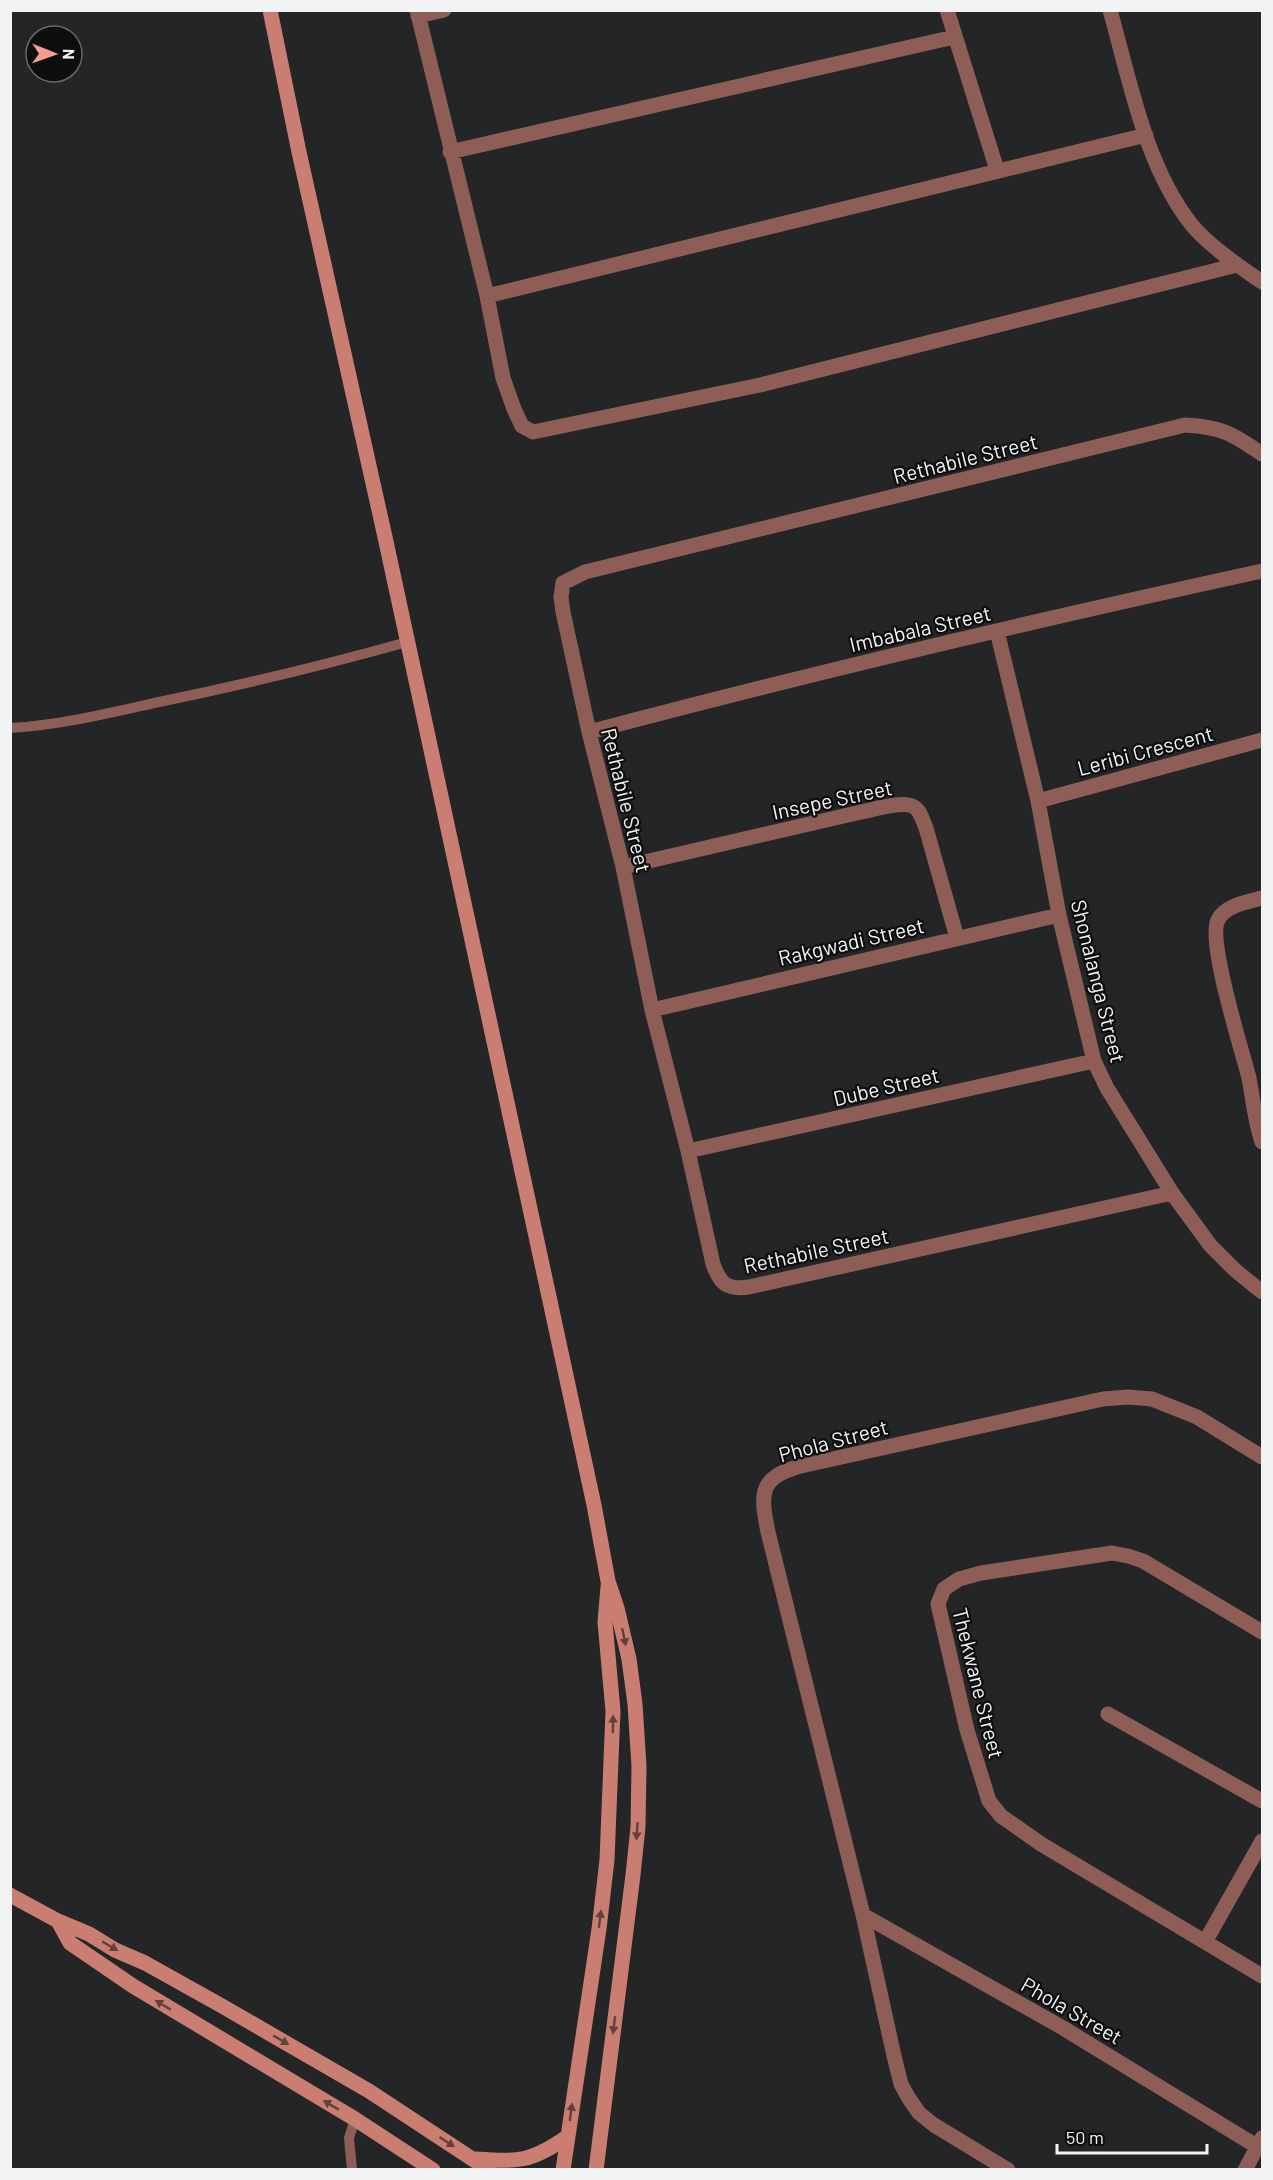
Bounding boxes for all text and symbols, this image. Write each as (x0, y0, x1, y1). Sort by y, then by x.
north arrow (24, 24, 84, 84)
text: N (60, 49, 79, 60)
street label: Rethabile Street (890, 428, 1040, 488)
street label: Imbabala Street (847, 600, 993, 656)
street label: Leribi Crescent (1074, 720, 1216, 780)
street label: Rethabile Street (597, 725, 657, 875)
street label: Insepe Street (770, 774, 894, 824)
street label: Shonalanga Street (1067, 897, 1131, 1065)
street label: Rakgwadi Street (776, 912, 926, 970)
street label: Dube Street (831, 1062, 941, 1110)
street label: Rethabile Street (741, 1222, 891, 1278)
street label: Phola Street (776, 1413, 890, 1467)
street label: Thekwane Street (948, 1605, 1010, 1761)
one-way arrow (620, 1628, 629, 1647)
one-way arrow (608, 1715, 618, 1734)
one-way arrow (632, 1822, 642, 1841)
one-way arrow (596, 1909, 605, 1928)
one-way arrow (102, 1941, 119, 1951)
street label: Phola Street (1017, 1971, 1127, 2049)
one-way arrow (155, 1999, 171, 2010)
one-way arrow (609, 2015, 618, 2034)
one-way arrow (273, 2035, 289, 2046)
one-way arrow (323, 2099, 339, 2110)
one-way arrow (566, 2102, 575, 2121)
scale bar (1057, 2117, 1207, 2155)
text: 50 m (1066, 2126, 1104, 2148)
one-way arrow (439, 2136, 455, 2147)

